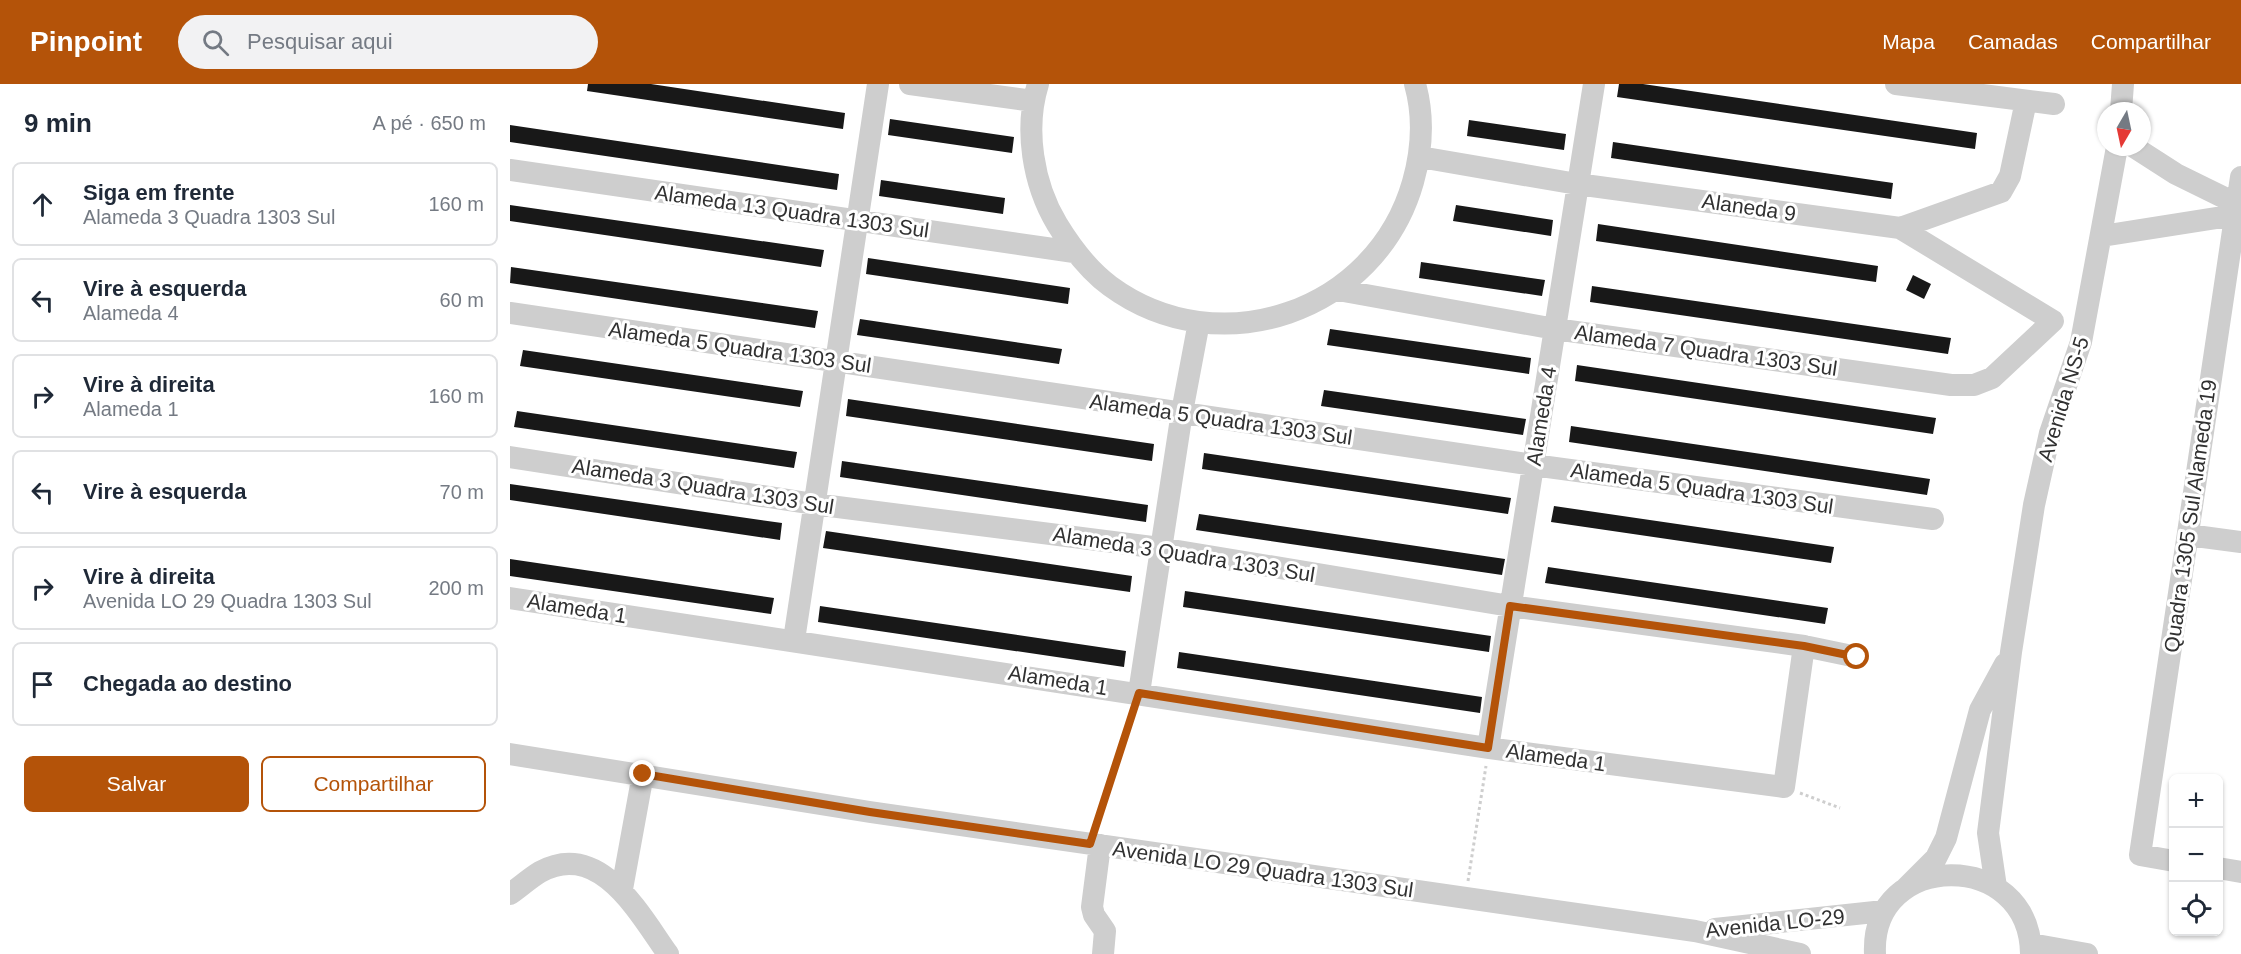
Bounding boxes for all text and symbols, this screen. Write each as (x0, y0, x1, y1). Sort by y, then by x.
search box (178, 15, 598, 69)
text: Pinpoint (30, 26, 142, 57)
icon: search (199, 26, 232, 59)
text: Pesquisar aqui (247, 29, 393, 54)
text: Mapa (1882, 30, 1935, 53)
text: Camadas (1968, 30, 2058, 53)
text: Compartilhar (2091, 30, 2211, 53)
north arrow (2097, 102, 2151, 156)
text: 9 min (24, 108, 92, 138)
text: A pé · 650 m (373, 112, 486, 134)
text: Siga em frente (83, 180, 235, 205)
street label: Alameda 13 Quadra 1303 Sul (653, 180, 931, 242)
icon: ahead (26, 188, 59, 221)
street label: Alaneda 9 (1701, 189, 1797, 225)
text: 160 m (428, 193, 484, 215)
text: Alameda 3 Quadra 1303 Sul (83, 206, 335, 228)
text: Vire à esquerda (83, 276, 246, 301)
icon: left (26, 284, 59, 317)
text: 60 m (440, 289, 484, 311)
text: Alameda 4 (83, 302, 179, 324)
street label: Alameda 5 Quadra 1303 Sul (607, 317, 873, 377)
street label: Alameda 7 Quadra 1303 Sul (1573, 320, 1839, 380)
street label: Avenida NS-5 (2033, 334, 2093, 464)
street label: Alameda 4 (1522, 364, 1560, 467)
text: Vire à direita (83, 372, 215, 397)
street label: Quadra 1305 Sul Alameda 19 (2159, 378, 2221, 654)
icon: right (26, 380, 59, 413)
text: 160 m (428, 385, 484, 407)
street label: Alameda 5 Quadra 1303 Sul (1088, 389, 1354, 449)
text: Alameda 1 (83, 398, 179, 420)
street label: Alameda 3 Quadra 1303 Sul (570, 454, 836, 518)
street label: Alameda 5 Quadra 1303 Sul (1569, 458, 1835, 518)
icon: left (26, 476, 59, 509)
text: Vire à esquerda (83, 479, 246, 504)
text: 70 m (440, 481, 484, 503)
street label: Alameda 3 Quadra 1303 Sul (1051, 522, 1317, 586)
text: Vire à direita (83, 564, 215, 589)
icon: right (26, 572, 59, 605)
text: 200 m (428, 577, 484, 599)
street label: Alameda 1 (526, 589, 628, 627)
text: Avenida LO 29 Quadra 1303 Sul (83, 590, 372, 612)
route start (1843, 643, 1869, 669)
street label: Alameda 1 (1007, 661, 1109, 699)
icon: arrive (26, 668, 59, 701)
text: Chegada ao destino (83, 671, 292, 696)
street label: Alameda 1 (1505, 739, 1607, 775)
button: Salvar (24, 756, 249, 812)
button: Compartilhar (261, 756, 486, 812)
route end (629, 760, 655, 786)
map controls (2169, 774, 2223, 936)
button: + (2169, 774, 2223, 828)
button: − (2169, 828, 2223, 882)
street label: Avenida LO 29 Quadra 1303 Sul (1111, 837, 1415, 901)
button: locate (2169, 882, 2223, 936)
street label: Avenida LO-29 (1704, 904, 1846, 942)

